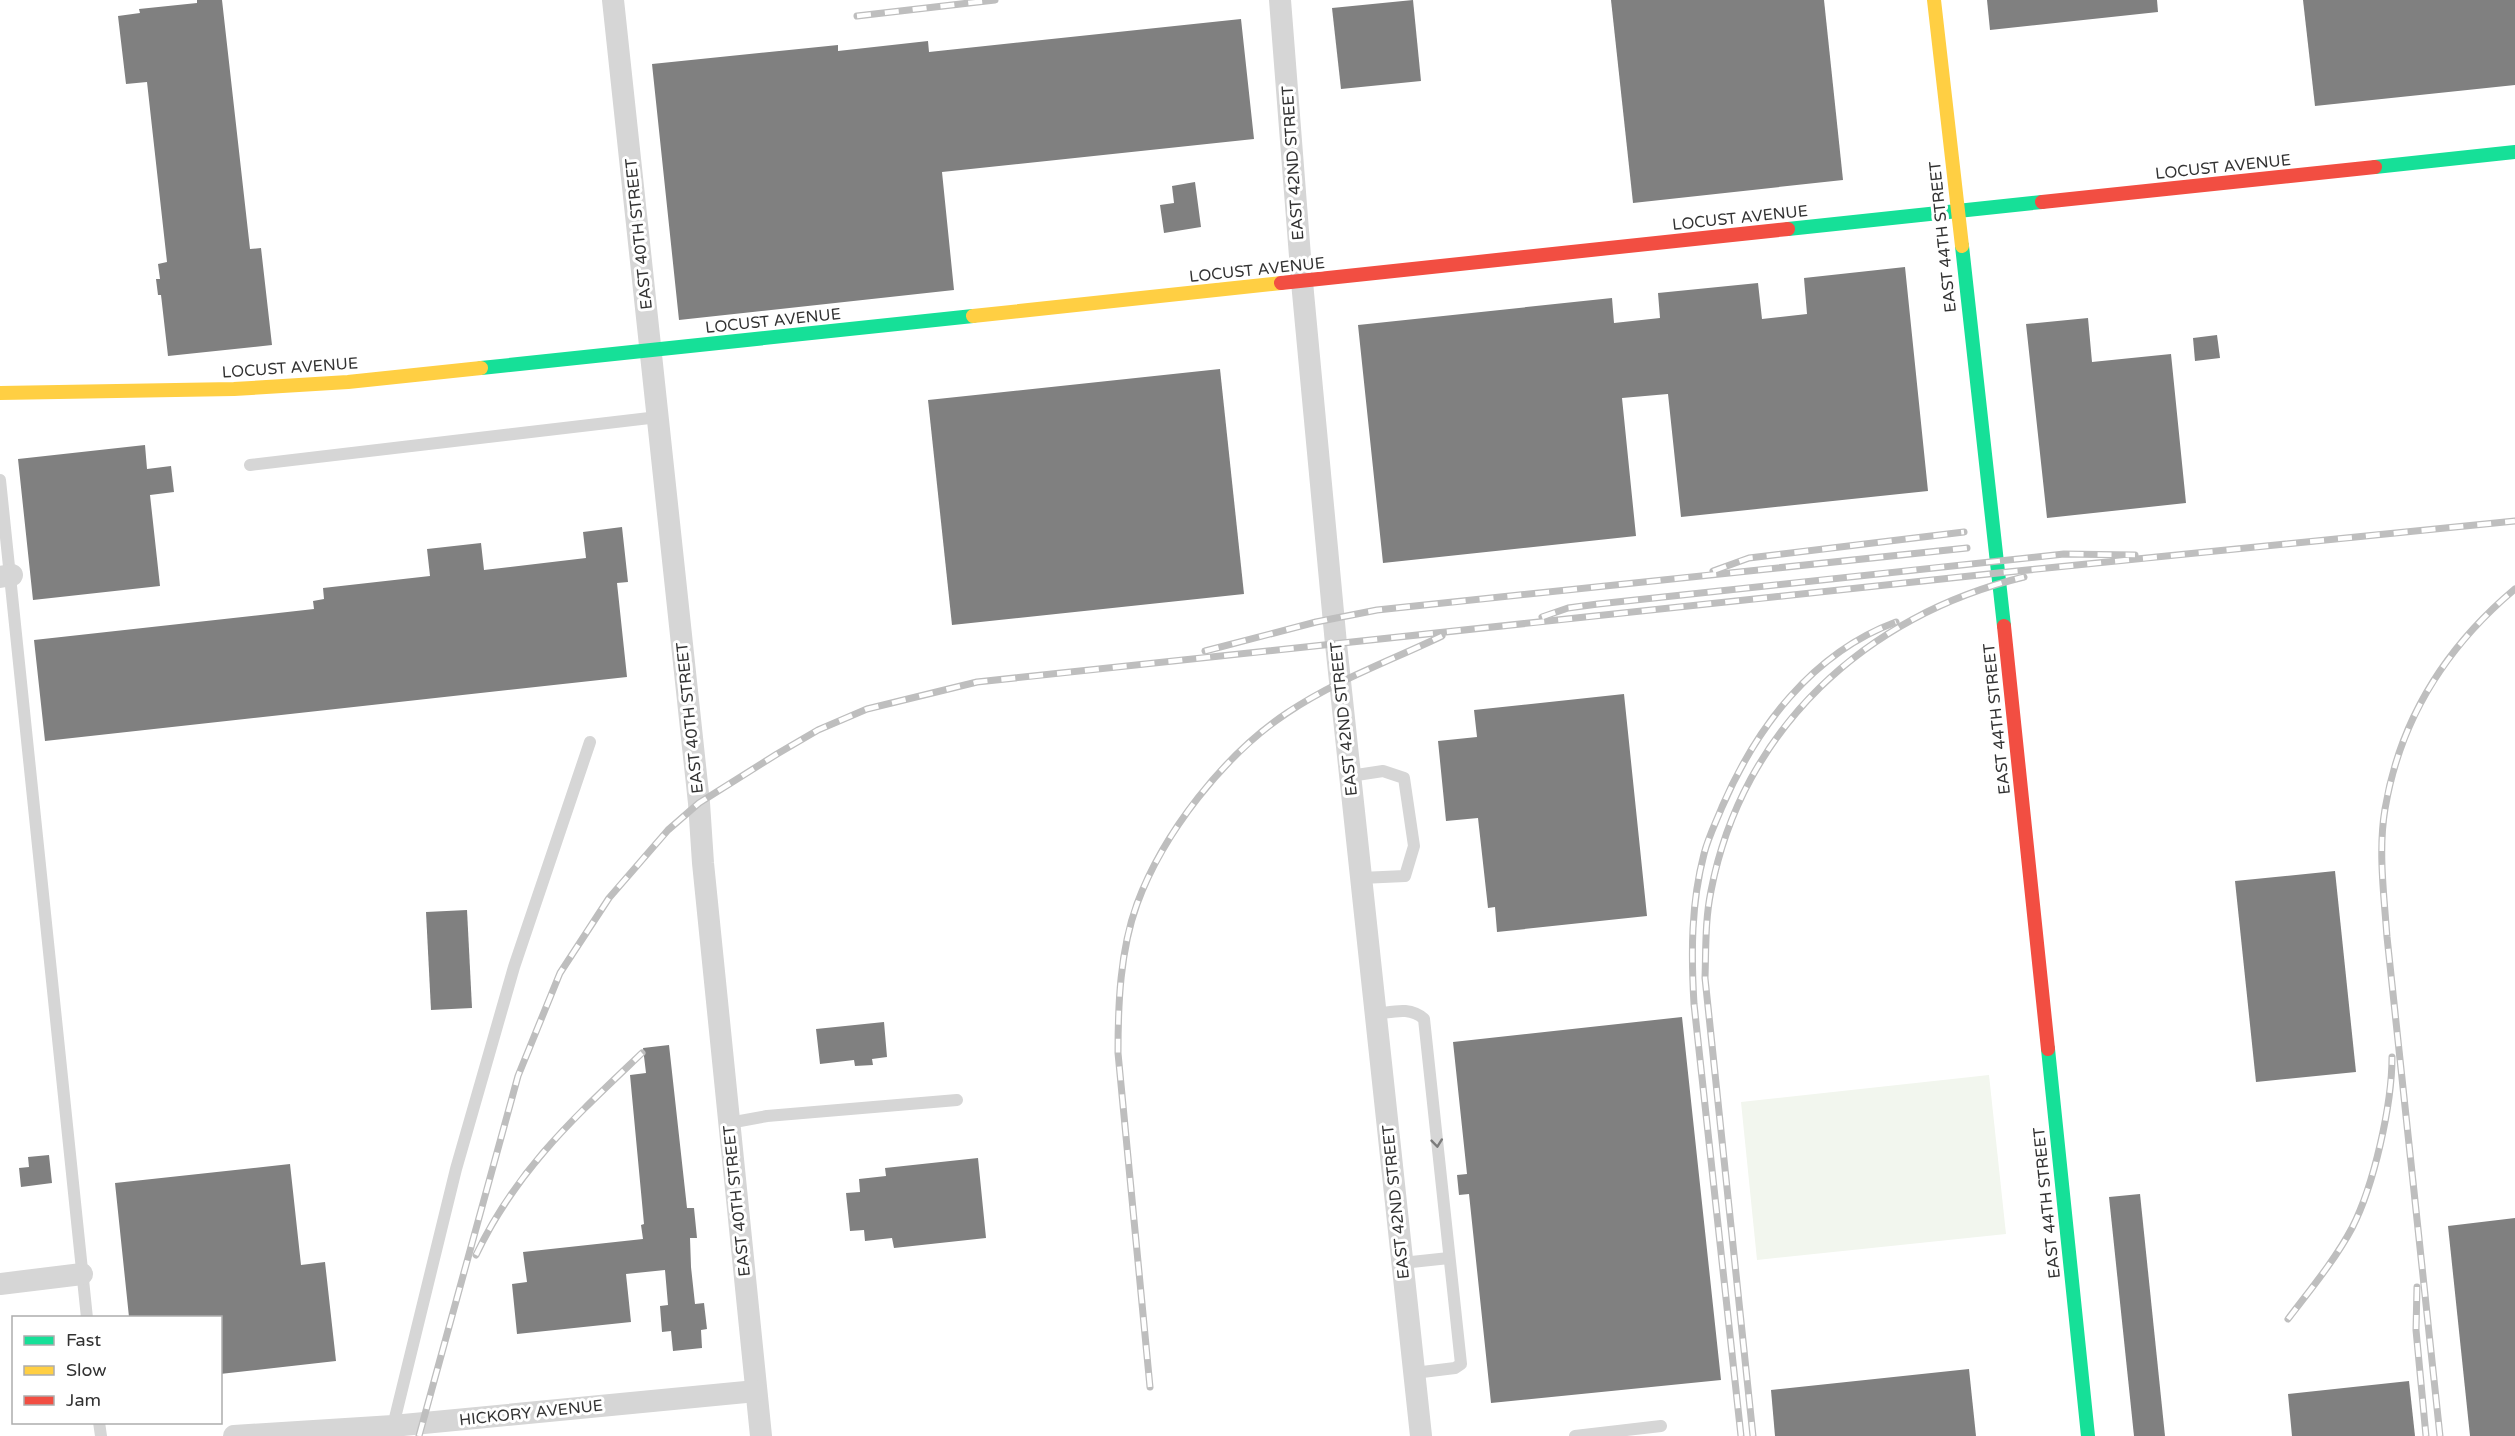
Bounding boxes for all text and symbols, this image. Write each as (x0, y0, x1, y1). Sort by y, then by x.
street label: EAST 42ND STREET (1278, 85, 1308, 241)
street label: LOCUST AVENUE (2154, 150, 2292, 184)
street label: EAST 40TH STREET (621, 157, 657, 311)
street label: EAST 44TH STREET (1925, 160, 1961, 314)
street label: LOCUST AVENUE (1671, 201, 1809, 235)
street label: LOCUST AVENUE (1188, 253, 1326, 287)
street label: LOCUST AVENUE (704, 304, 842, 338)
street label: LOCUST AVENUE (221, 353, 359, 383)
street label: EAST 40TH STREET (672, 641, 708, 795)
street label: EAST 42ND STREET (1326, 641, 1362, 797)
street label: EAST 44TH STREET (1979, 642, 2015, 796)
street label: EAST 40TH STREET (719, 1124, 755, 1278)
street label: EAST 42ND STREET (1378, 1124, 1414, 1280)
street label: EAST 44TH STREET (2029, 1126, 2065, 1280)
one-way arrow (1430, 1139, 1443, 1148)
legend (12, 1316, 222, 1424)
text: Fast (66, 1329, 101, 1351)
text: Slow (66, 1359, 107, 1381)
text: Jam (66, 1389, 101, 1411)
street label: HICKORY AVENUE (458, 1396, 604, 1430)

